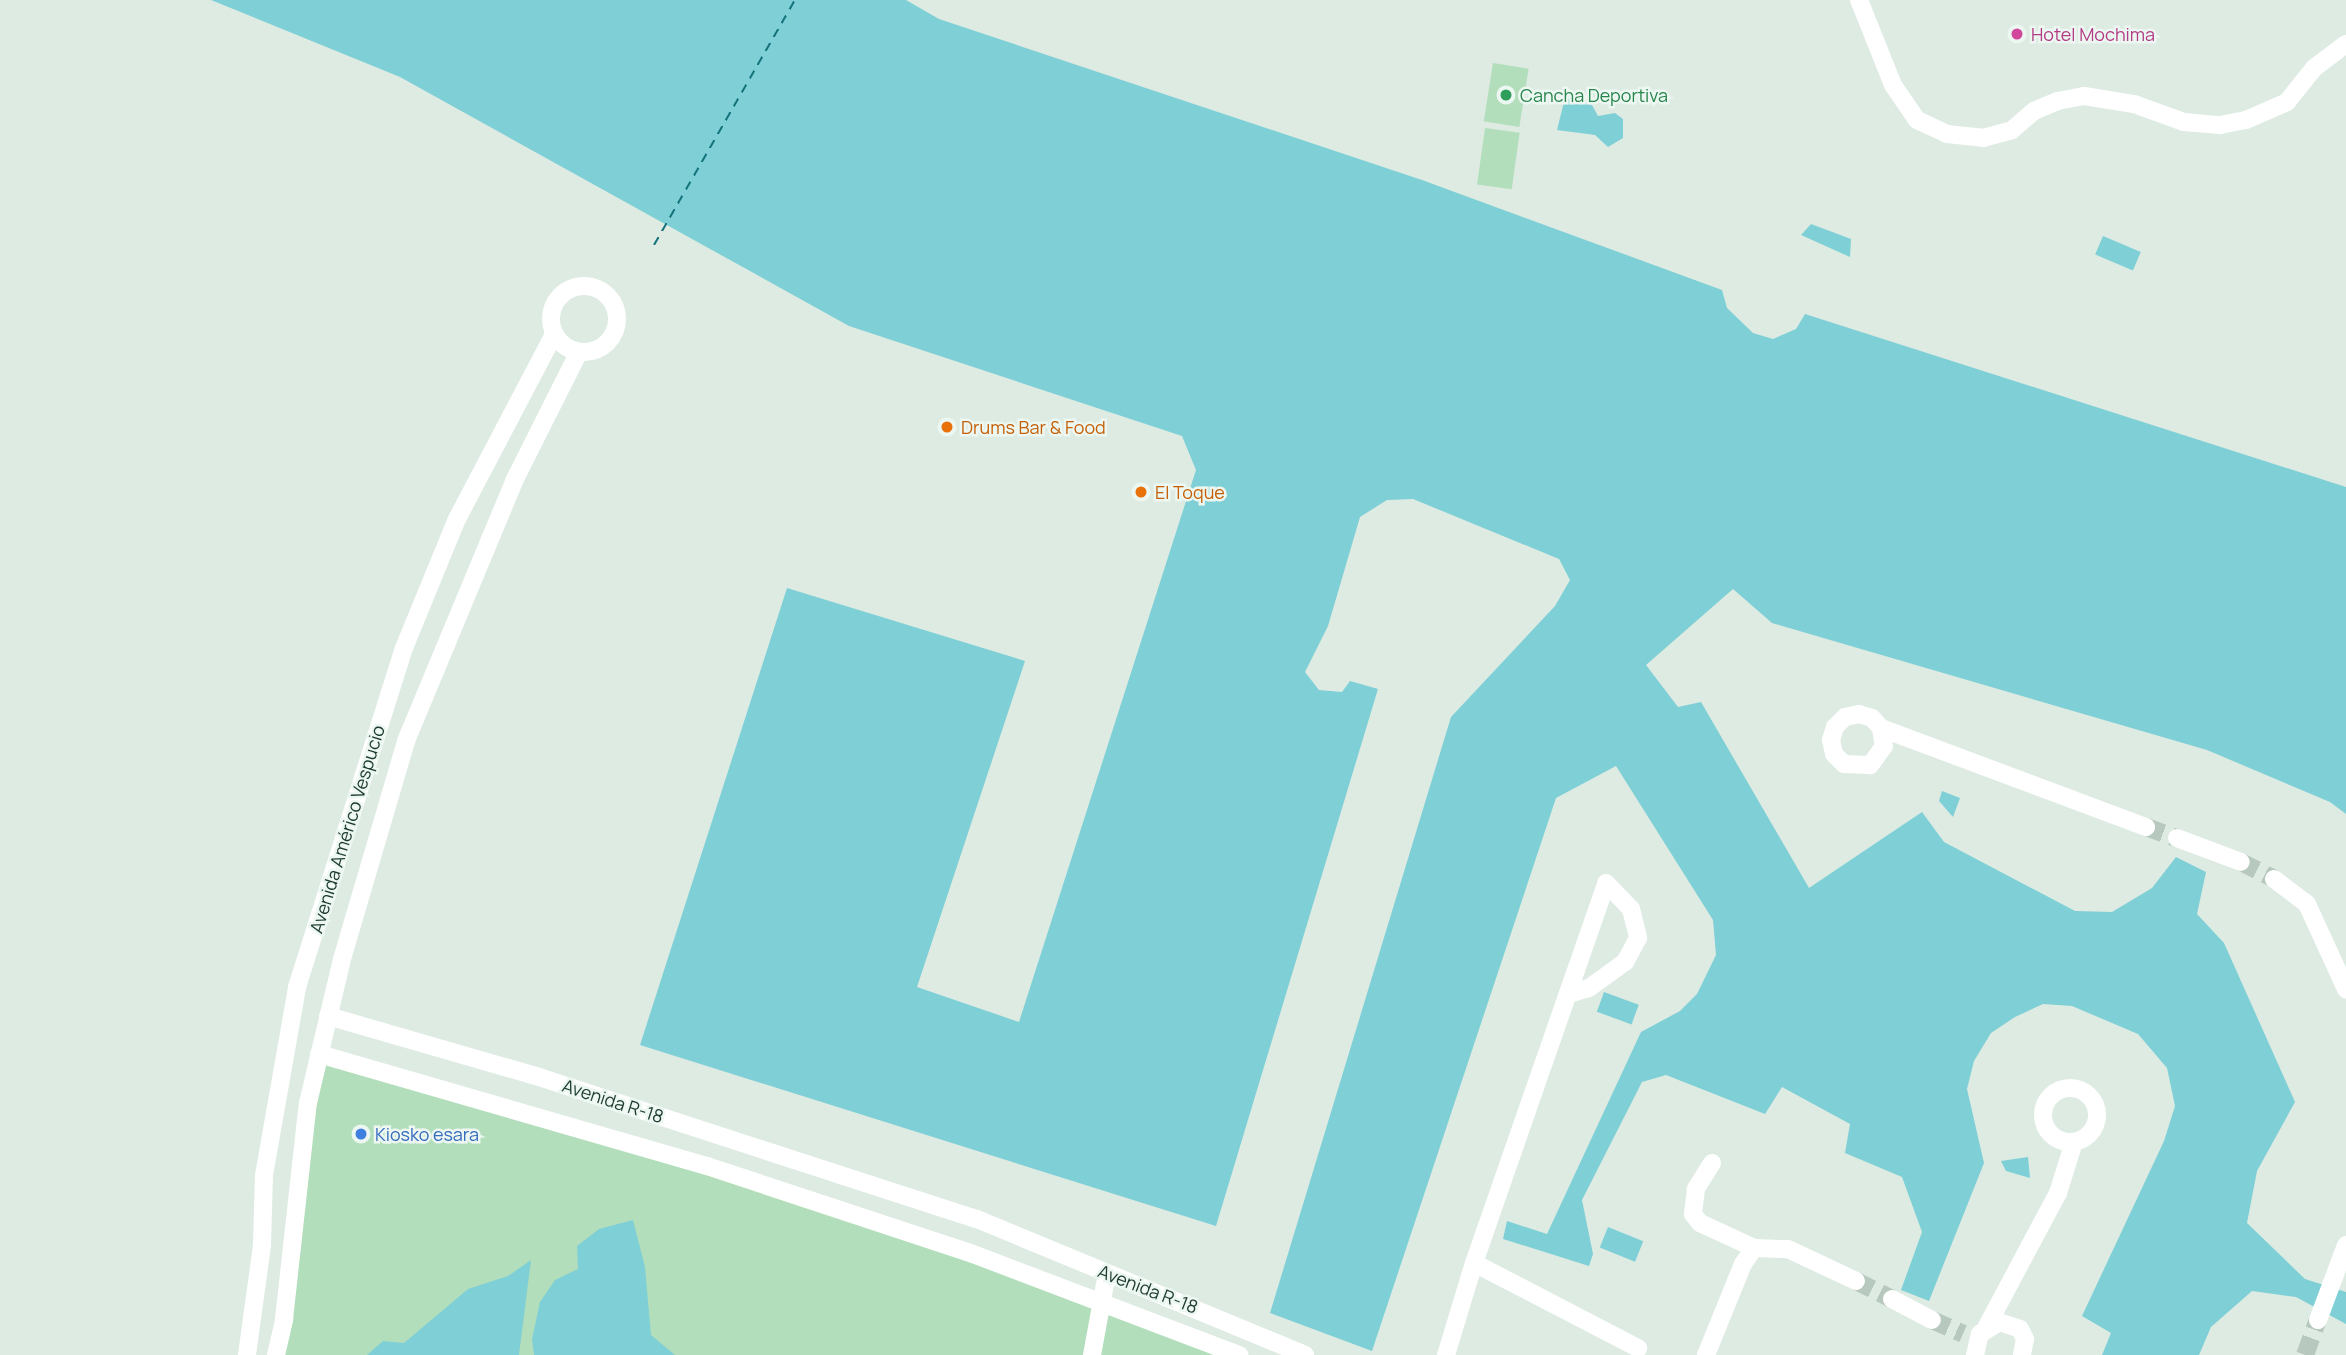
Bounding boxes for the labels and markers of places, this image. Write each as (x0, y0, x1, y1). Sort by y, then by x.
place label: Hotel Mochima (2031, 23, 2155, 45)
marker: Hotel Mochima (2009, 26, 2025, 42)
place label: Cancha Deportiva (1520, 84, 1668, 106)
marker: Cancha Deportiva (1498, 87, 1514, 103)
place label: Drums Bar & Food (961, 416, 1106, 438)
marker: Drums Bar & Food (939, 419, 955, 435)
place label: El Toque (1155, 481, 1225, 503)
marker: El Toque (1133, 484, 1149, 500)
place label: Kiosko esara (375, 1123, 479, 1145)
marker: Kiosko esara (353, 1126, 369, 1142)

